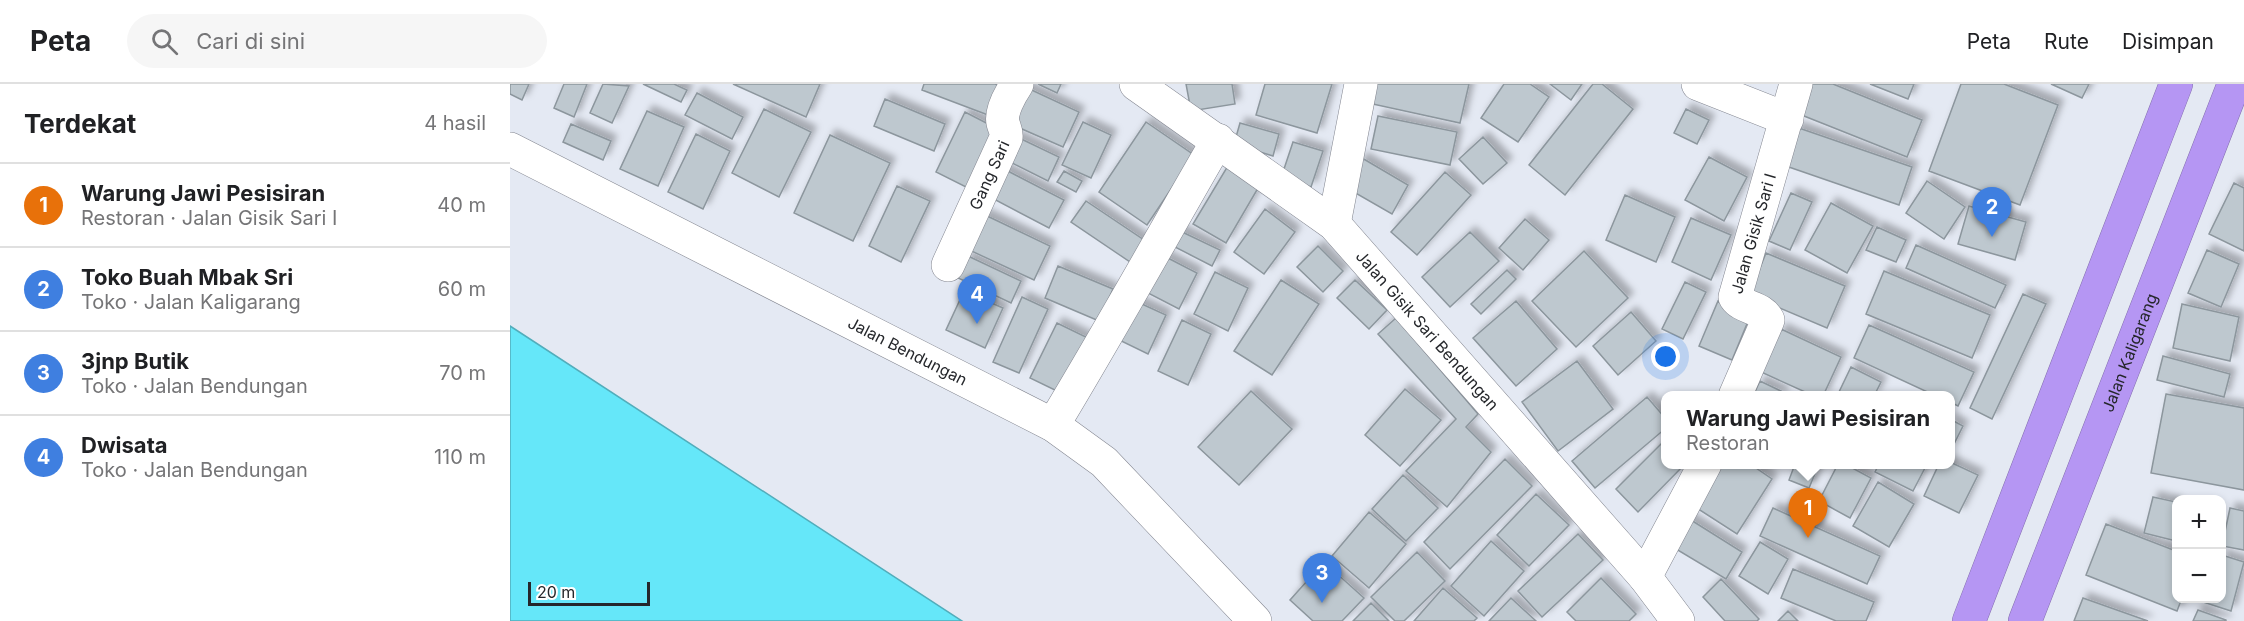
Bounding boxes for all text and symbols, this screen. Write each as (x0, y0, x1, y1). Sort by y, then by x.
search box (127, 14, 547, 68)
text: Peta (30, 24, 91, 58)
icon: search (148, 25, 181, 58)
text: Cari di sini (196, 28, 305, 54)
text: Peta (1967, 29, 2011, 54)
text: Rute (2044, 29, 2089, 54)
text: Disimpan (2122, 29, 2214, 54)
text: Terdekat (24, 108, 136, 139)
text: 4 hasil (424, 111, 486, 135)
street label: Gang Sari (965, 137, 1014, 213)
street label: Jalan Gisik Sari I (1726, 171, 1780, 296)
text: Warung Jawi Pesisiran (81, 180, 325, 206)
pin: 2 (1972, 188, 2012, 237)
text: 1 (39, 193, 48, 217)
text: 40 m (437, 193, 486, 217)
text: Restoran · Jalan Gisik Sari I (81, 206, 337, 230)
street label: Jalan Gisik Sari Bendungan (1352, 246, 1503, 414)
text: Toko Buah Mbak Sri (81, 264, 293, 290)
pin: 4 (958, 274, 996, 324)
text: 2 (37, 277, 50, 301)
text: 60 m (438, 277, 486, 301)
text: Toko · Jalan Kaligarang (81, 290, 301, 314)
street label: Jalan Kaligarang (2097, 291, 2162, 415)
street label: Jalan Bendungan (845, 312, 971, 390)
your location (1651, 342, 1680, 371)
text: 3jnp Butik (81, 348, 189, 374)
text: 3 (37, 361, 50, 385)
text: 70 m (439, 361, 486, 385)
text: Toko · Jalan Bendungan (81, 374, 308, 398)
popup (1661, 391, 1955, 469)
text: Warung Jawi Pesisiran (1686, 405, 1930, 431)
text: Restoran (1686, 431, 1770, 455)
text: Dwisata (81, 432, 168, 458)
text: 4 (37, 445, 50, 469)
text: 110 m (434, 445, 486, 469)
text: Toko · Jalan Bendungan (81, 458, 308, 482)
pin: 1 (1788, 488, 1828, 538)
map controls (2172, 495, 2226, 603)
button: + (2172, 495, 2226, 549)
button: − (2172, 549, 2226, 603)
pin: 3 (1302, 554, 1342, 603)
scale bar (528, 579, 650, 606)
text: 20 m (537, 582, 575, 602)

